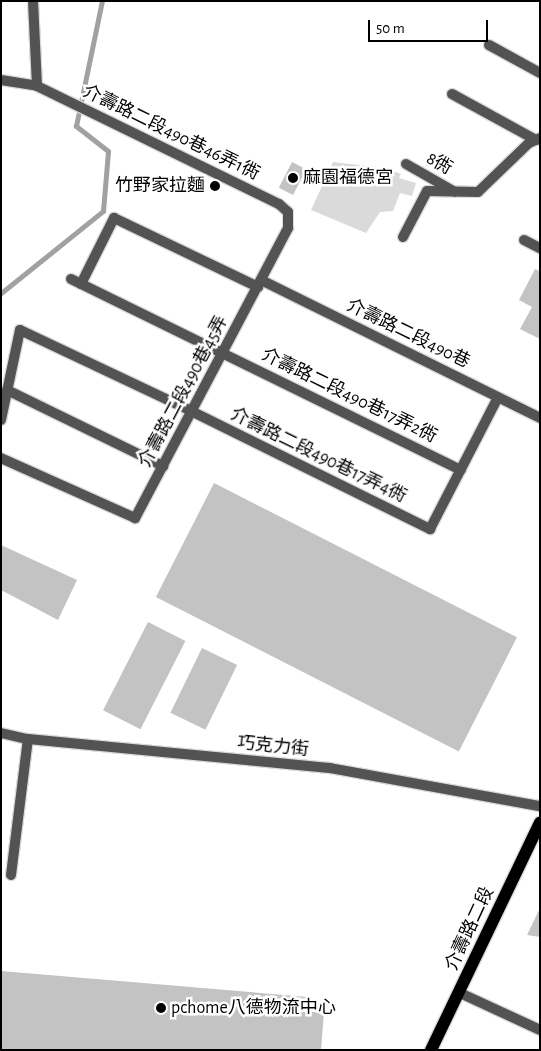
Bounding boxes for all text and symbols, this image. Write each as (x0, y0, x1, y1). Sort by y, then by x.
scale bar (371, 10, 491, 42)
text: 50 m (376, 21, 405, 36)
street label: 介壽路二段490巷46弄1衖 (79, 81, 263, 185)
street label: 8衖 (422, 148, 456, 180)
place label: 麻園福德宮 (303, 167, 393, 189)
marker: 麻園福德宮 (287, 172, 299, 184)
place label: 竹野家拉麵 (115, 175, 205, 197)
marker: 竹野家拉麵 (209, 180, 221, 192)
street label: 介壽路二段490巷 (343, 295, 473, 373)
street label: 介壽路二段490巷45弄 (135, 312, 233, 472)
street label: 介壽路二段490巷17弄2衖 (258, 344, 440, 448)
street label: 介壽路二段490巷17弄4衖 (227, 404, 409, 508)
street label: 巧克力街 (236, 732, 310, 762)
street label: 介壽路二段 (441, 884, 499, 974)
place label: pchome八德物流中心 (171, 997, 336, 1019)
marker: pchome八德物流中心 (155, 1002, 167, 1014)

